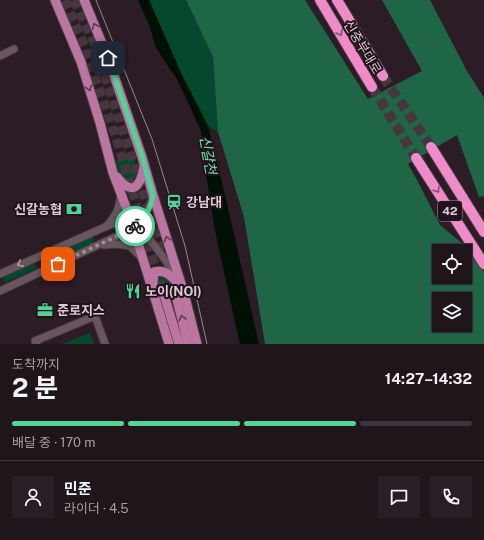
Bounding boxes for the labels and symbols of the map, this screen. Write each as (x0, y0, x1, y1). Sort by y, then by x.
street label: 신중부대로 (341, 18, 384, 77)
one-way arrow (91, 22, 99, 29)
one-way arrow (335, 29, 342, 36)
pin (91, 41, 125, 75)
one-way arrow (84, 85, 93, 92)
water label: 신갈천 (197, 135, 219, 177)
one-way arrow (432, 186, 439, 193)
station icon: 강남대 (165, 193, 183, 211)
place label: 강남대 (186, 195, 222, 210)
bank icon: 신갈농협 (65, 200, 83, 218)
road number: 42 (438, 201, 462, 221)
place label: 신갈농협 (14, 202, 62, 217)
courier (115, 206, 155, 246)
one-way arrow (163, 236, 172, 243)
pin (41, 247, 75, 281)
one-way arrow (17, 259, 25, 267)
restaurant icon: 노이(NOI) (124, 282, 142, 300)
place label: 노이(NOI) (145, 284, 202, 299)
office icon: 준로지스 (36, 301, 54, 319)
place label: 준로지스 (57, 303, 105, 318)
one-way arrow (178, 315, 186, 321)

